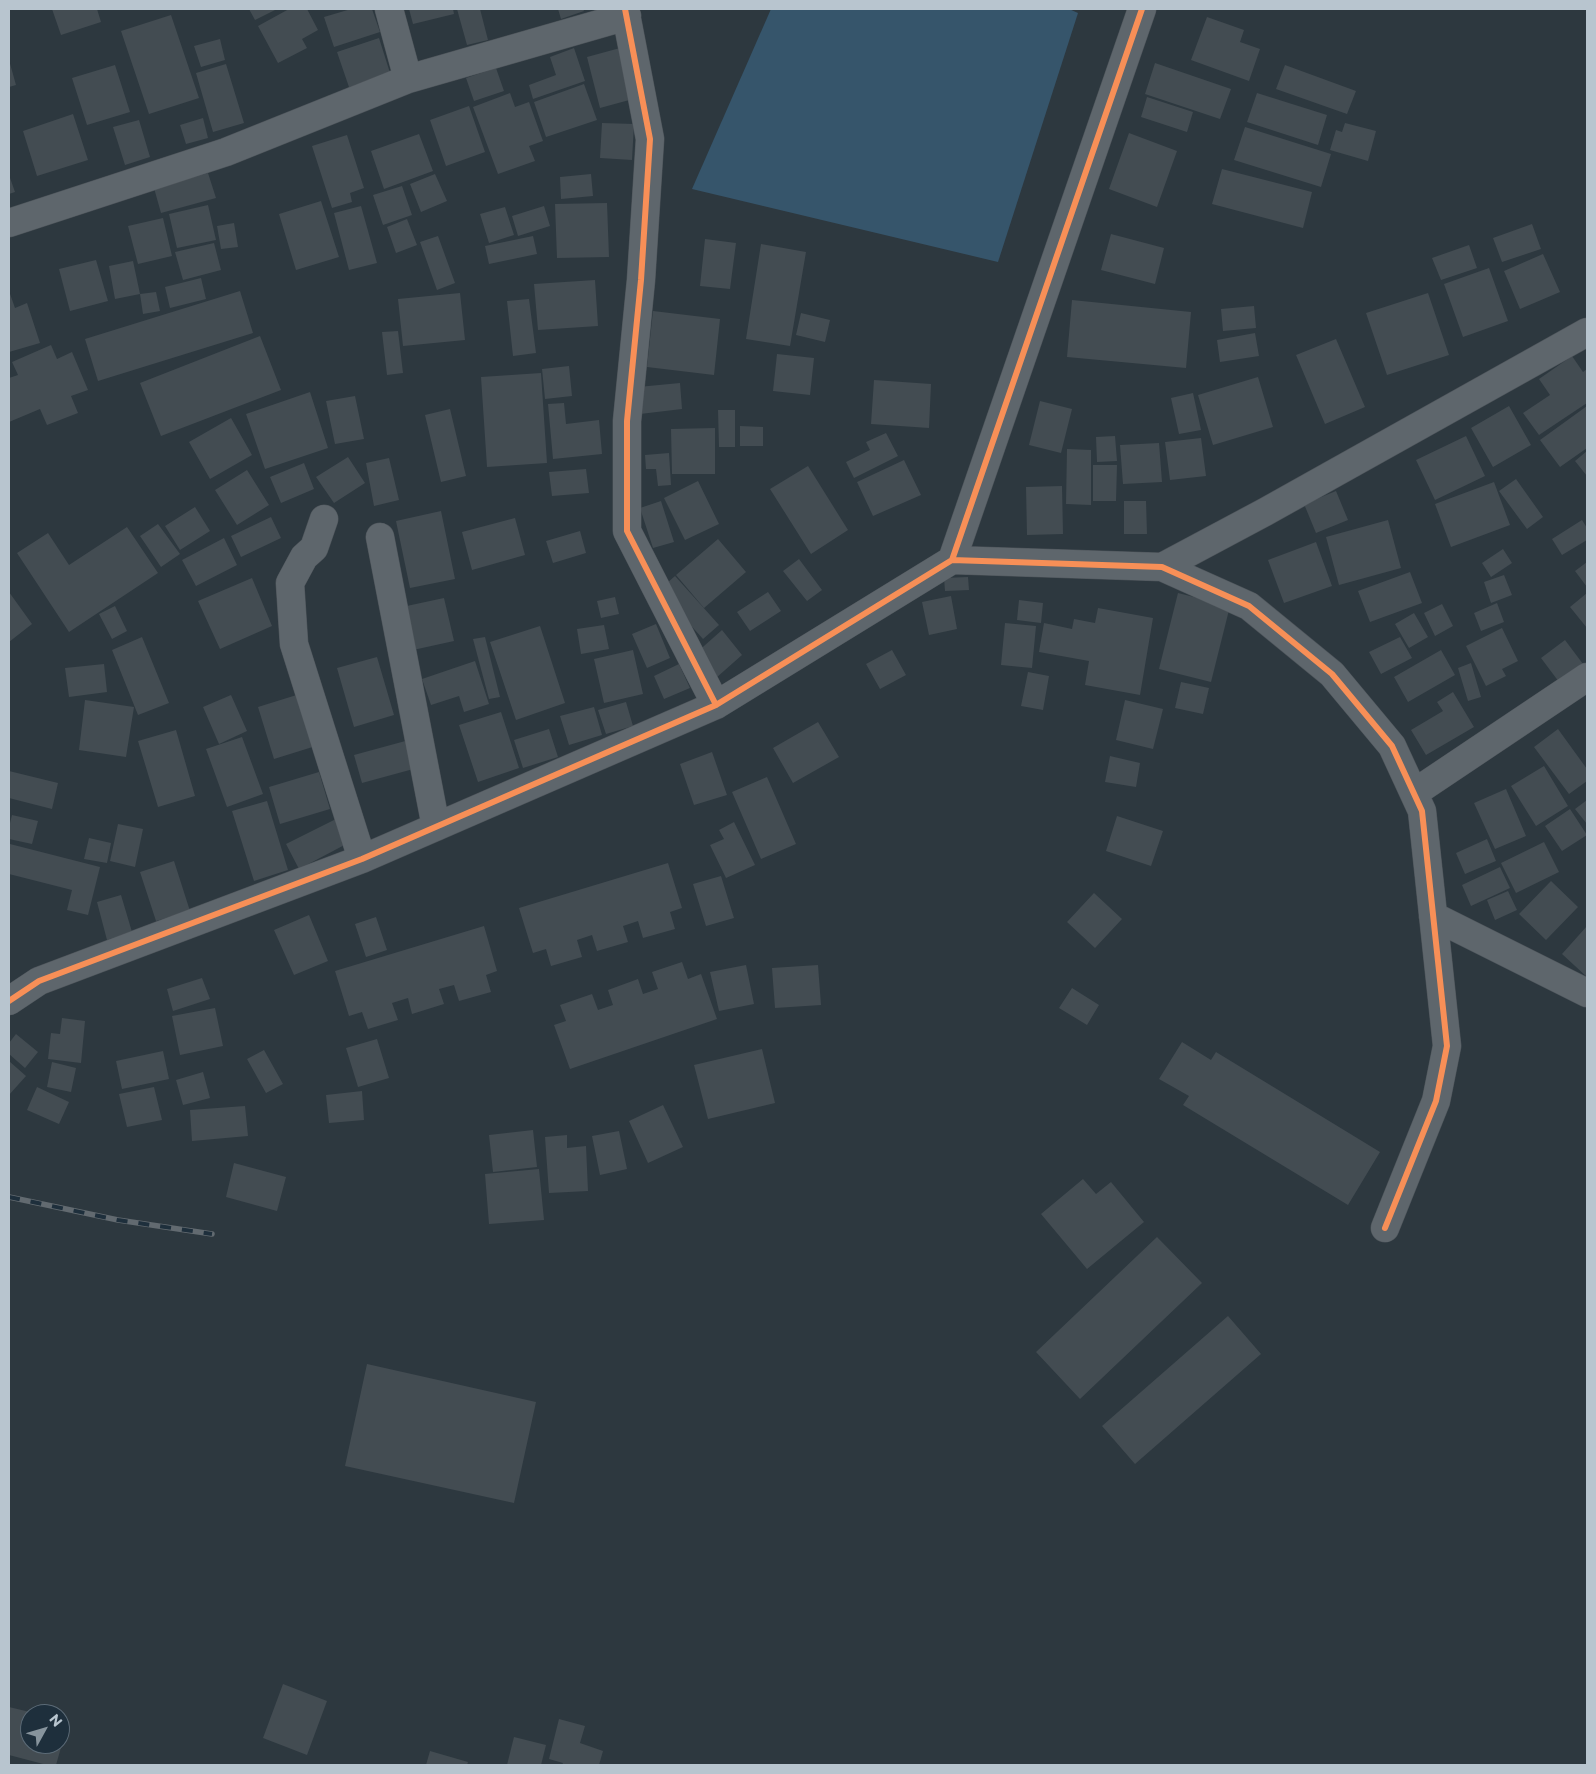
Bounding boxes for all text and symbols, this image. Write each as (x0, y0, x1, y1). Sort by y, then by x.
north arrow (20, 1704, 70, 1754)
text: N (45, 1710, 66, 1730)

